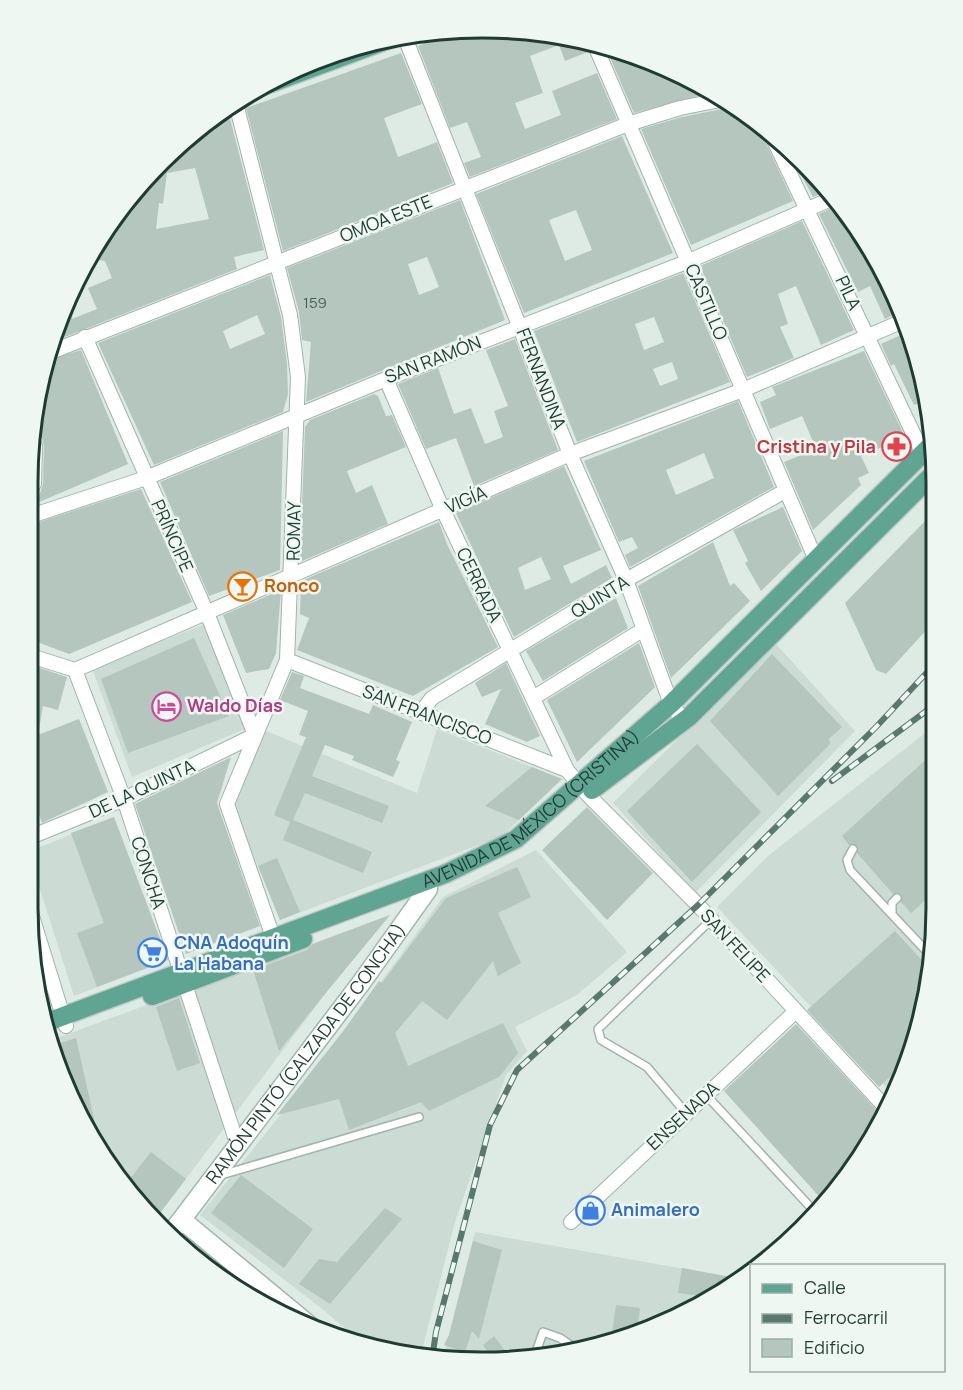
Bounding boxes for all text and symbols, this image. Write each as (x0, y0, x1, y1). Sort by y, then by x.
street label: OMOA ESTE (336, 189, 435, 247)
street label: CASTILLO (680, 260, 734, 343)
street label: PILA (830, 271, 868, 314)
house number: 159 (303, 292, 327, 313)
street label: FERNANDINA (512, 325, 572, 433)
street label: SAN RAMÓN (381, 330, 484, 388)
pharmacy icon: Cristina y Pila (881, 431, 913, 463)
place label: Cristina y Pila (757, 434, 876, 458)
street label: VIGÍA (441, 479, 491, 519)
street label: PRÍNCIPE (146, 496, 200, 576)
street label: ROMAY (280, 500, 306, 561)
street label: CERRADA (451, 543, 509, 626)
street label: QUINTA (566, 569, 633, 623)
bar icon: Ronco (227, 570, 259, 602)
place label: Ronco (264, 573, 319, 597)
street label: SAN FRANCISCO (359, 678, 495, 750)
hotel icon: Waldo Días (150, 690, 182, 722)
place label: Waldo Días (187, 693, 283, 717)
street label: AVENIDA DE MÉXICO (CRISTINA) (418, 724, 644, 893)
street label: DE LA QUINTA (85, 753, 199, 823)
street label: CONCHA (126, 833, 172, 913)
street label: SAN FELIPE (695, 903, 776, 987)
street label: RAMÓN PINTÓ (CALZADA DE CONCHA) (200, 918, 411, 1188)
place label: CNA Adoquín La Habana (174, 930, 289, 975)
supermarket icon: CNA Adoquín La Habana (137, 937, 169, 969)
street label: ENSENADA (641, 1075, 724, 1155)
shop icon: Animalero (574, 1194, 606, 1226)
place label: Animalero (611, 1197, 700, 1221)
legend (750, 1264, 945, 1372)
text: Calle (804, 1275, 846, 1299)
text: Ferrocarril (804, 1305, 888, 1329)
text: Edificio (804, 1335, 865, 1359)

